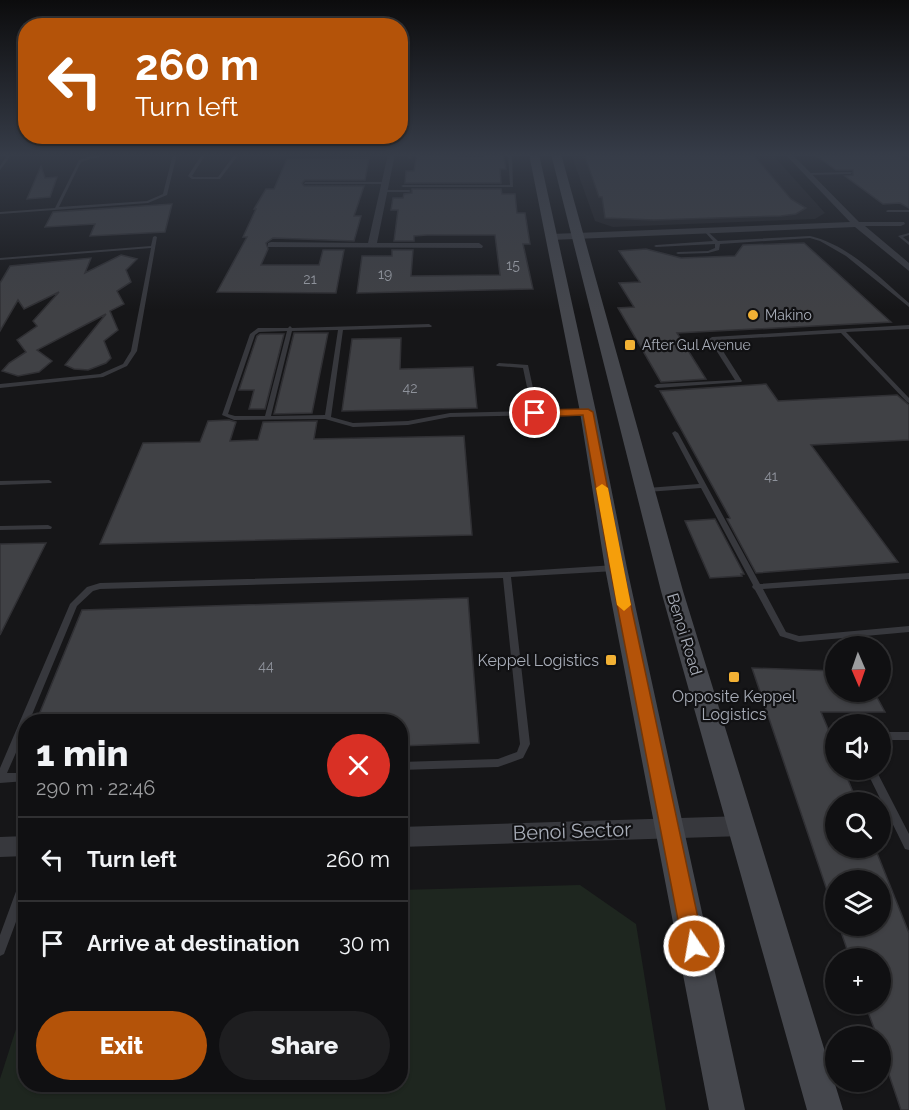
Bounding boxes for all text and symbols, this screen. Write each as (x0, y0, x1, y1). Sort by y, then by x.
text: 260 m (135, 41, 259, 90)
icon: left (36, 42, 114, 120)
text: Turn left (135, 91, 238, 122)
house number: 15 (506, 257, 520, 273)
house number: 19 (378, 266, 392, 282)
house number: 21 (303, 271, 317, 287)
place label: Makino (765, 307, 812, 323)
marker: Makino (746, 308, 760, 322)
place label: After Gul Avenue (642, 337, 751, 353)
marker: After Gul Avenue (623, 338, 637, 352)
house number: 42 (403, 380, 417, 396)
pin (509, 387, 560, 438)
icon: arrive (518, 396, 551, 429)
house number: 41 (764, 468, 778, 484)
street label: Benoi Road (663, 591, 706, 678)
north arrow (825, 636, 891, 702)
map controls (825, 636, 891, 1092)
place label: Keppel Logistics (478, 651, 599, 670)
marker: Keppel Logistics (604, 653, 618, 667)
house number: 44 (258, 658, 274, 674)
marker: Opposite Keppel Logistics (727, 670, 741, 684)
place label: Opposite Keppel Logistics (672, 687, 797, 724)
button: sound (825, 714, 891, 780)
text: 1 min (36, 732, 128, 774)
button: close (327, 734, 390, 797)
text: 290 m · 22:46 (36, 776, 155, 800)
button: search (825, 792, 891, 858)
street label: Benoi Sector (512, 817, 632, 845)
icon: left (36, 843, 69, 876)
text: Turn left (87, 846, 177, 872)
text: 260 m (326, 846, 390, 872)
button: layers (825, 870, 891, 936)
position arrow (662, 914, 726, 978)
icon: arrive (36, 927, 69, 960)
text: Arrive at destination (87, 930, 300, 956)
text: 30 m (339, 930, 390, 956)
button: + (825, 948, 891, 1014)
button: Exit (36, 1011, 207, 1080)
button: Share (219, 1011, 390, 1080)
button: − (825, 1026, 891, 1092)

